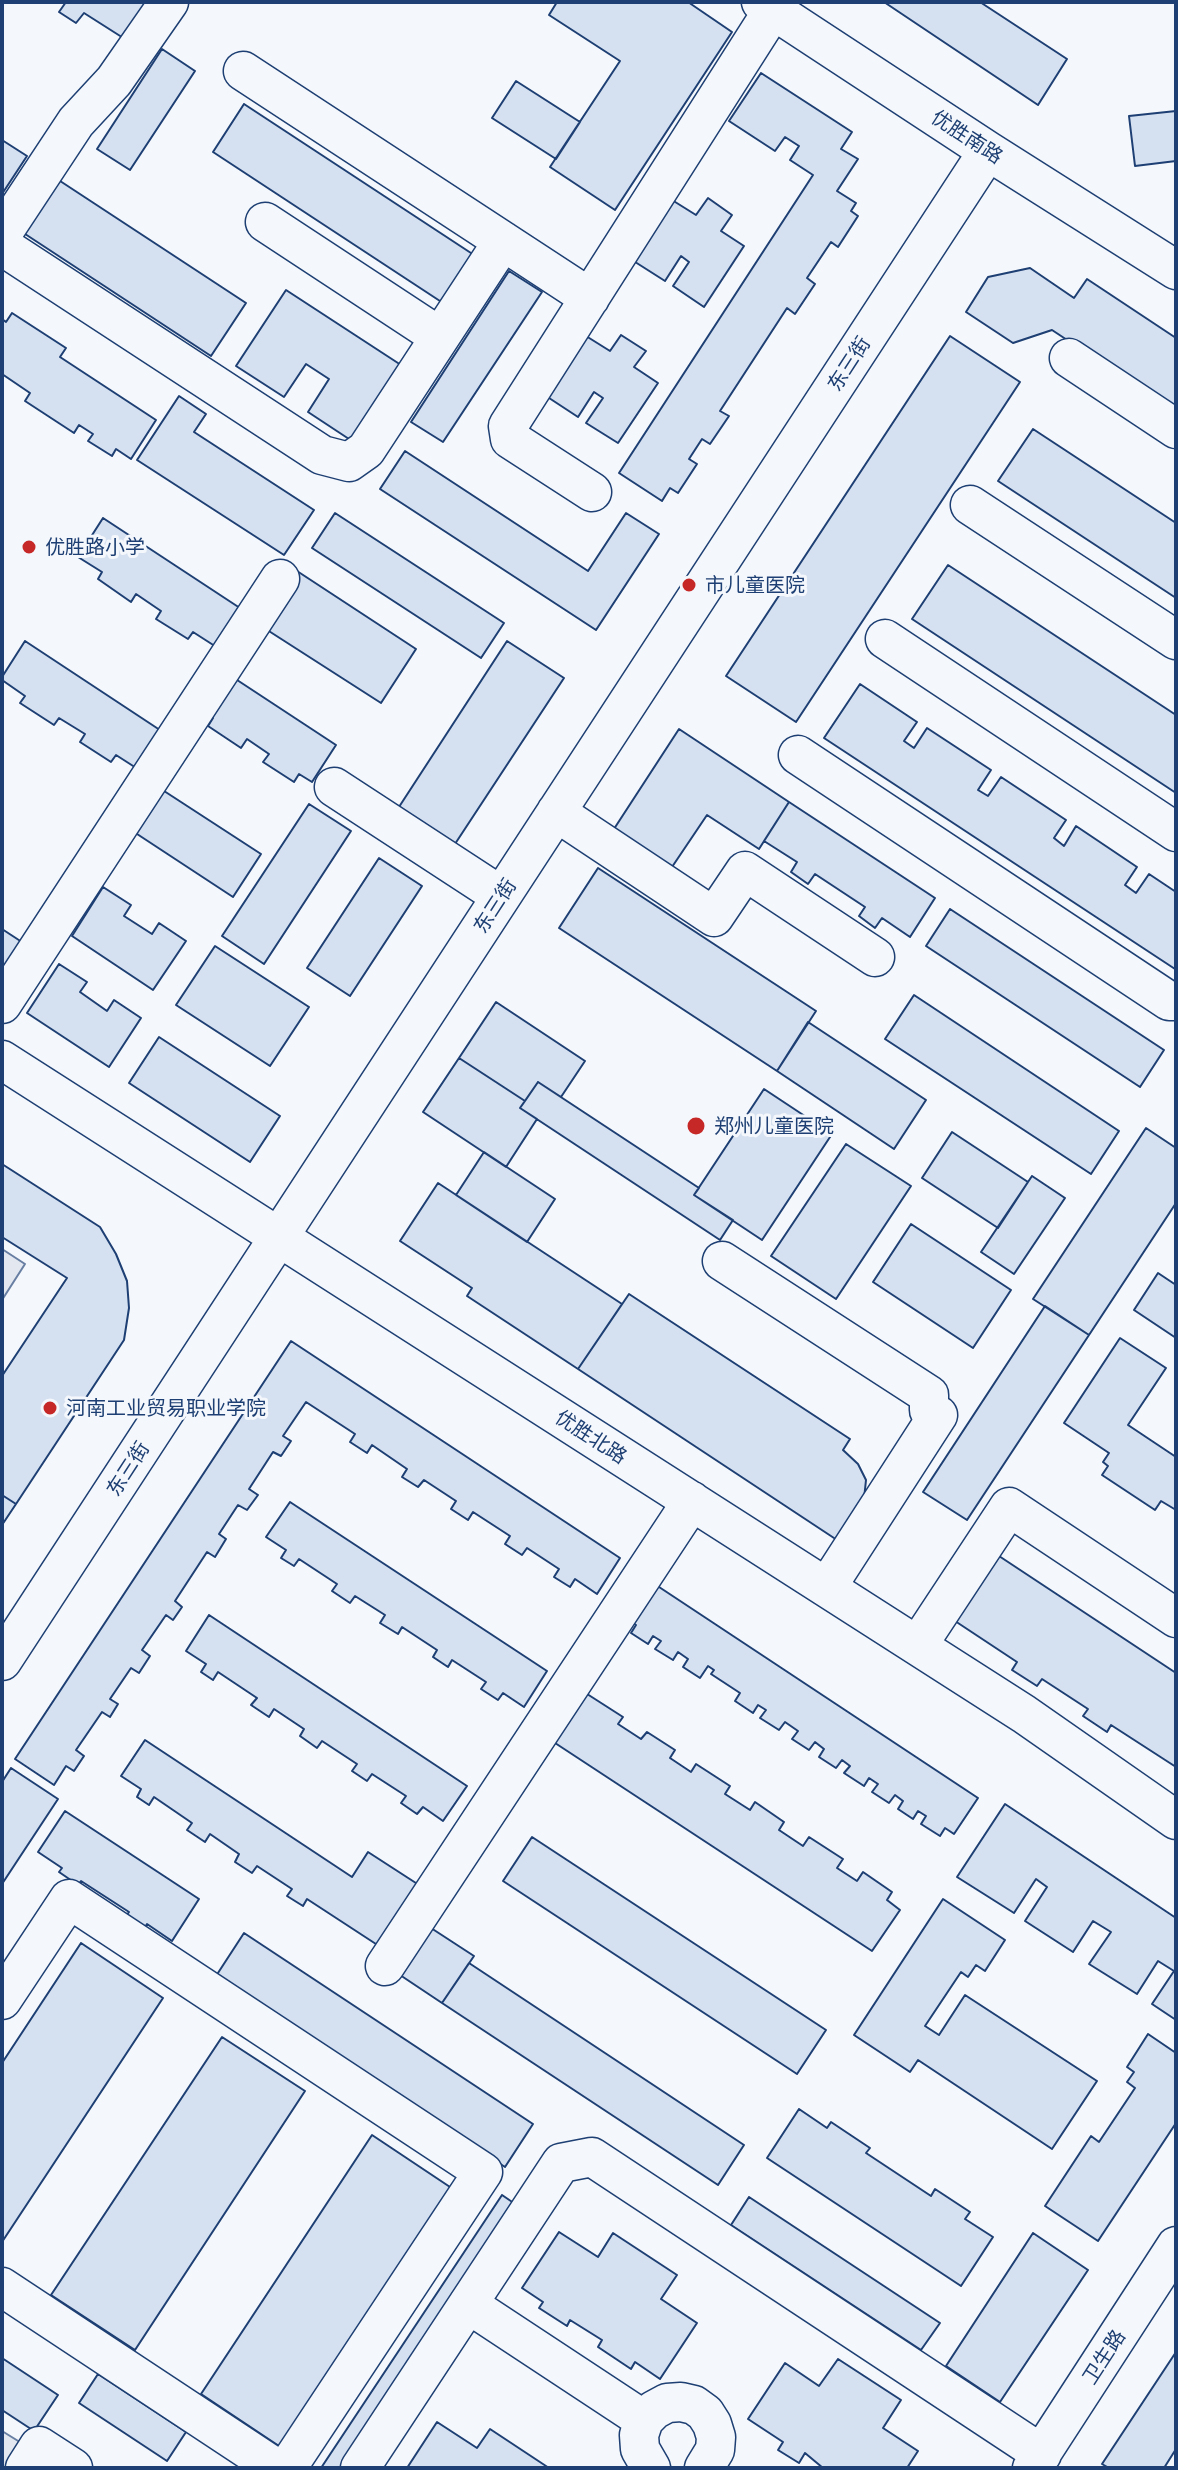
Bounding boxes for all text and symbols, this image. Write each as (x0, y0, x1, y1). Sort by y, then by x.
street label: 优胜南路 (927, 105, 1007, 169)
street label: 东三街 (823, 332, 875, 396)
place label: 优胜路小学 (45, 535, 145, 559)
marker: 优胜路小学 (20, 538, 38, 556)
place label: 市儿童医院 (705, 573, 805, 597)
marker: 市儿童医院 (680, 576, 698, 594)
street label: 东三街 (469, 874, 521, 938)
place label: 郑州儿童医院 (714, 1114, 834, 1138)
marker: 郑州儿童医院 (685, 1115, 707, 1137)
place label: 河南工业贸易职业学院 (66, 1396, 266, 1420)
marker: 河南工业贸易职业学院 (41, 1399, 59, 1417)
street label: 优胜北路 (551, 1405, 631, 1469)
street label: 东三街 (102, 1437, 154, 1501)
street label: 卫生路 (1078, 2325, 1130, 2389)

